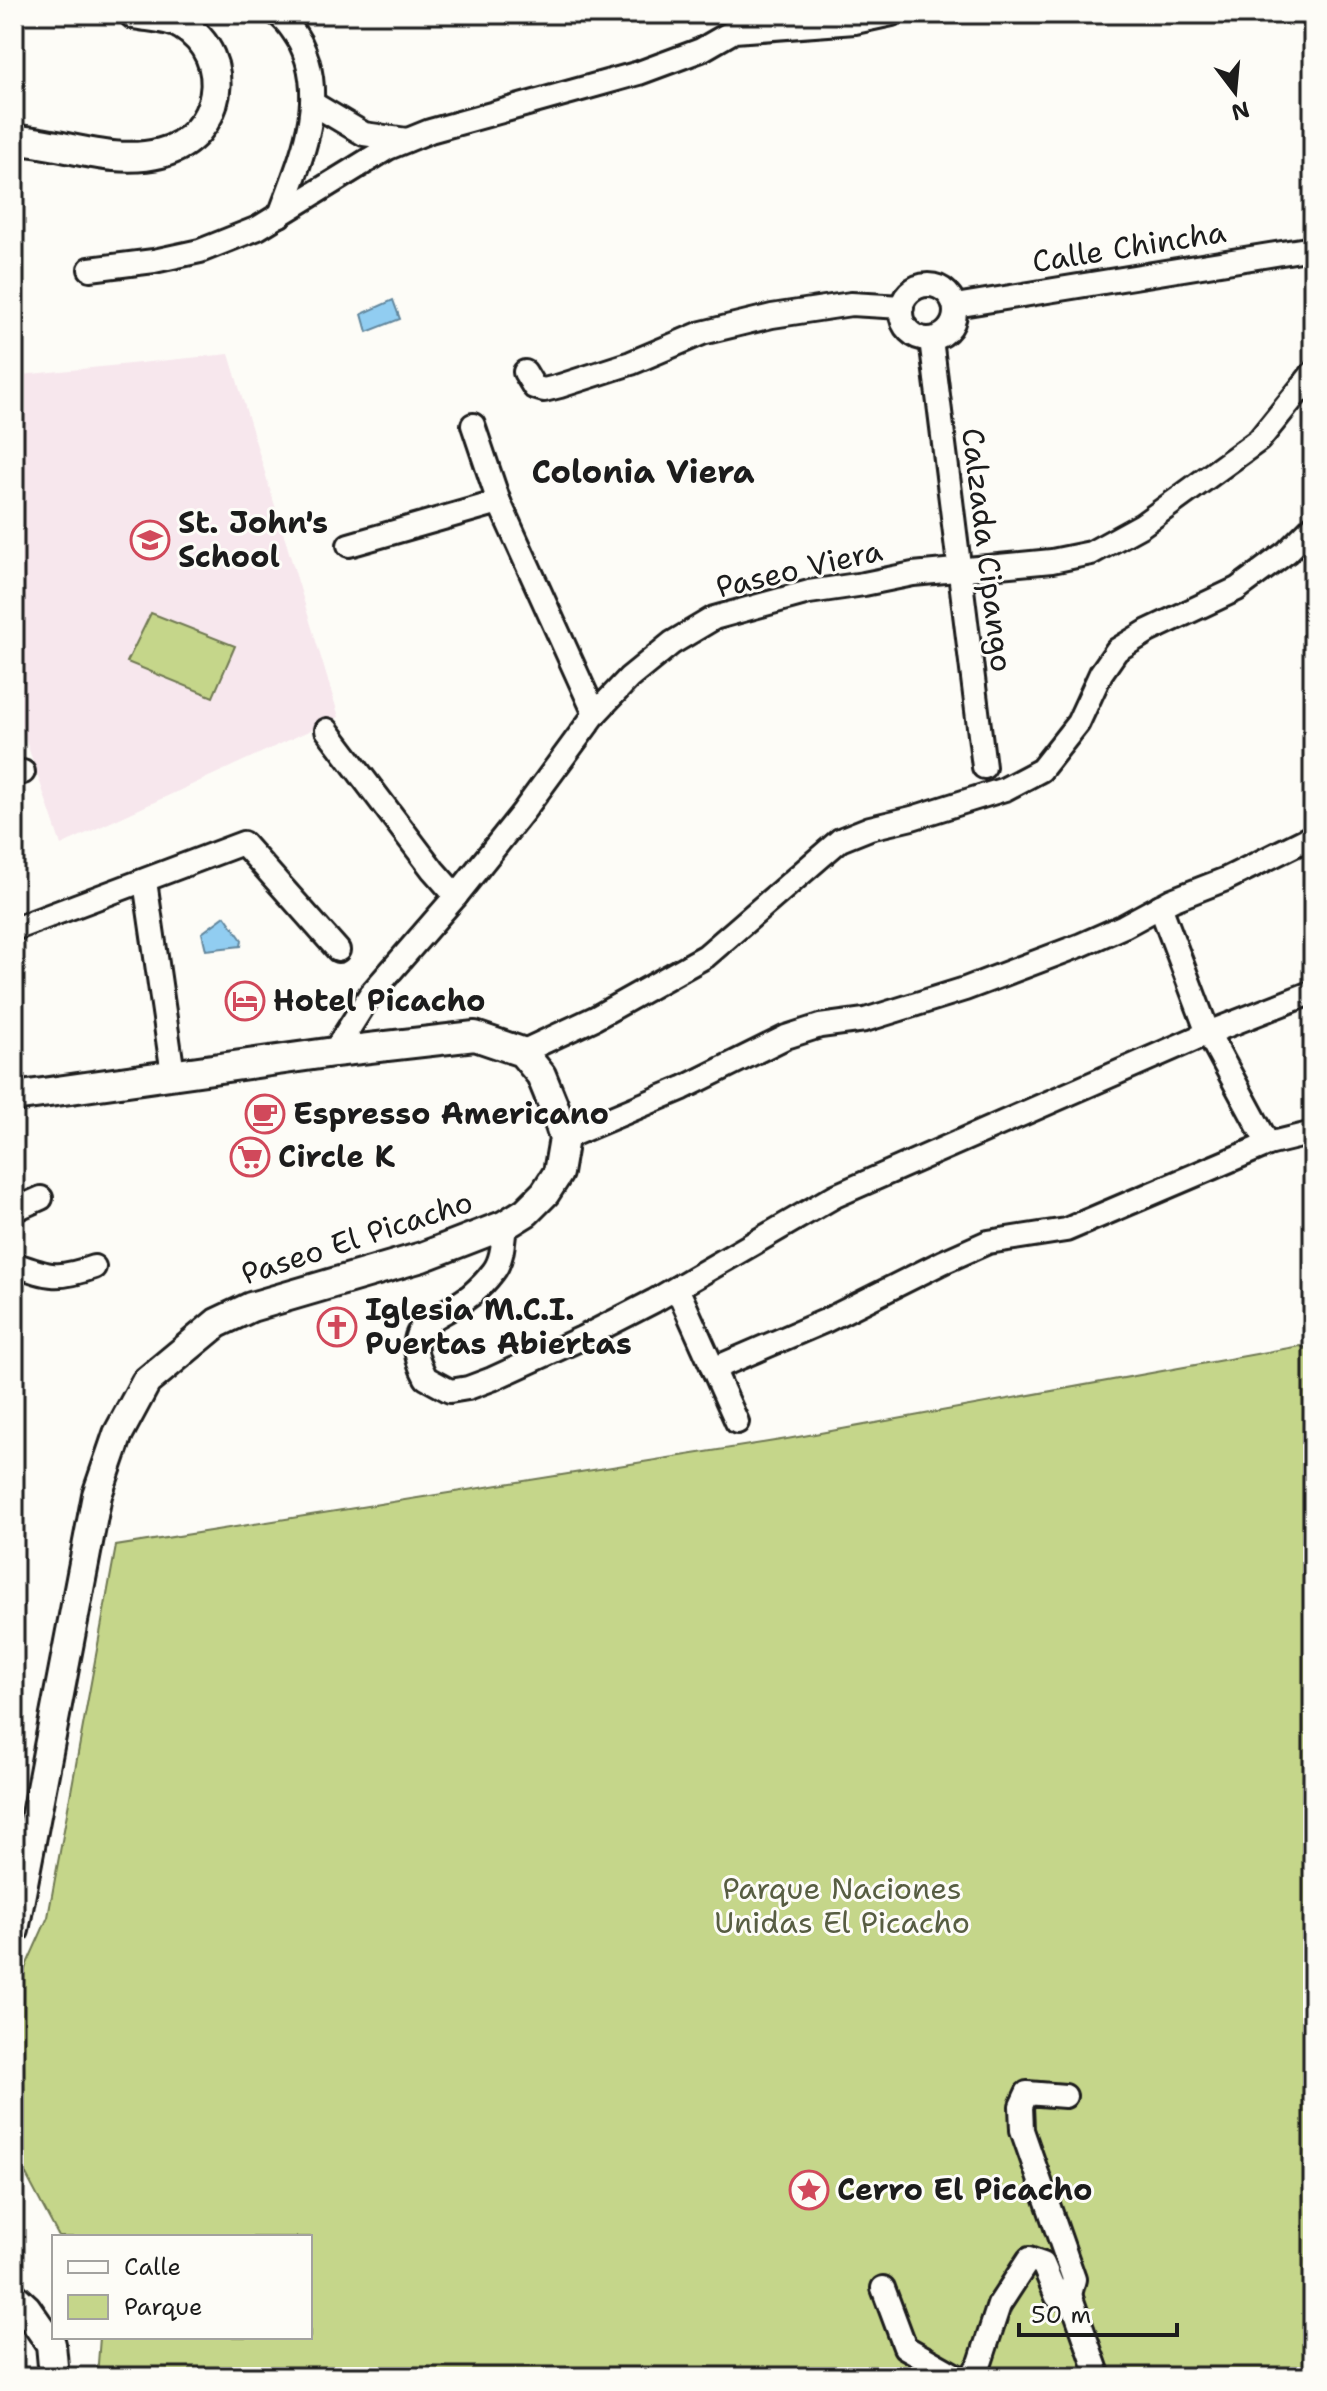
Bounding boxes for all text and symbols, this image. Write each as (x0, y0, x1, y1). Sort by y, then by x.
north arrow (1195, 52, 1275, 132)
text: N (1228, 94, 1253, 127)
street label: Calle Chincha (1029, 211, 1229, 282)
street label: Calzada Cipango (952, 425, 1023, 674)
district label: Colonia Viera (531, 450, 755, 493)
place label: St. John's School (178, 502, 328, 577)
school or university icon: St. John's School (129, 519, 171, 561)
street label: Paseo Viera (712, 529, 886, 608)
hotel icon: Hotel Picacho (224, 980, 266, 1022)
place label: Hotel Picacho (273, 980, 486, 1021)
cafe icon: Espresso Americano (244, 1093, 286, 1135)
place label: Espresso Americano (293, 1093, 609, 1134)
supermarket icon: Circle K (229, 1136, 271, 1178)
place label: Circle K (278, 1136, 396, 1177)
street label: Paseo El Picacho (236, 1181, 478, 1294)
place label: Iglesia M.C.I. Puertas Abiertas (365, 1289, 632, 1364)
church icon: Iglesia M.C.I. Puertas Abiertas (316, 1306, 358, 1348)
park label: Parque Naciones Unidas El Picacho (714, 1868, 970, 1943)
place icon: Cerro El Picacho (788, 2169, 830, 2211)
place label: Cerro El Picacho (837, 2169, 1093, 2210)
legend (52, 2235, 312, 2339)
text: Calle (124, 2251, 181, 2283)
scale bar (1019, 2287, 1177, 2337)
text: Parque (124, 2291, 203, 2323)
text: 50 m (1031, 2299, 1091, 2331)

